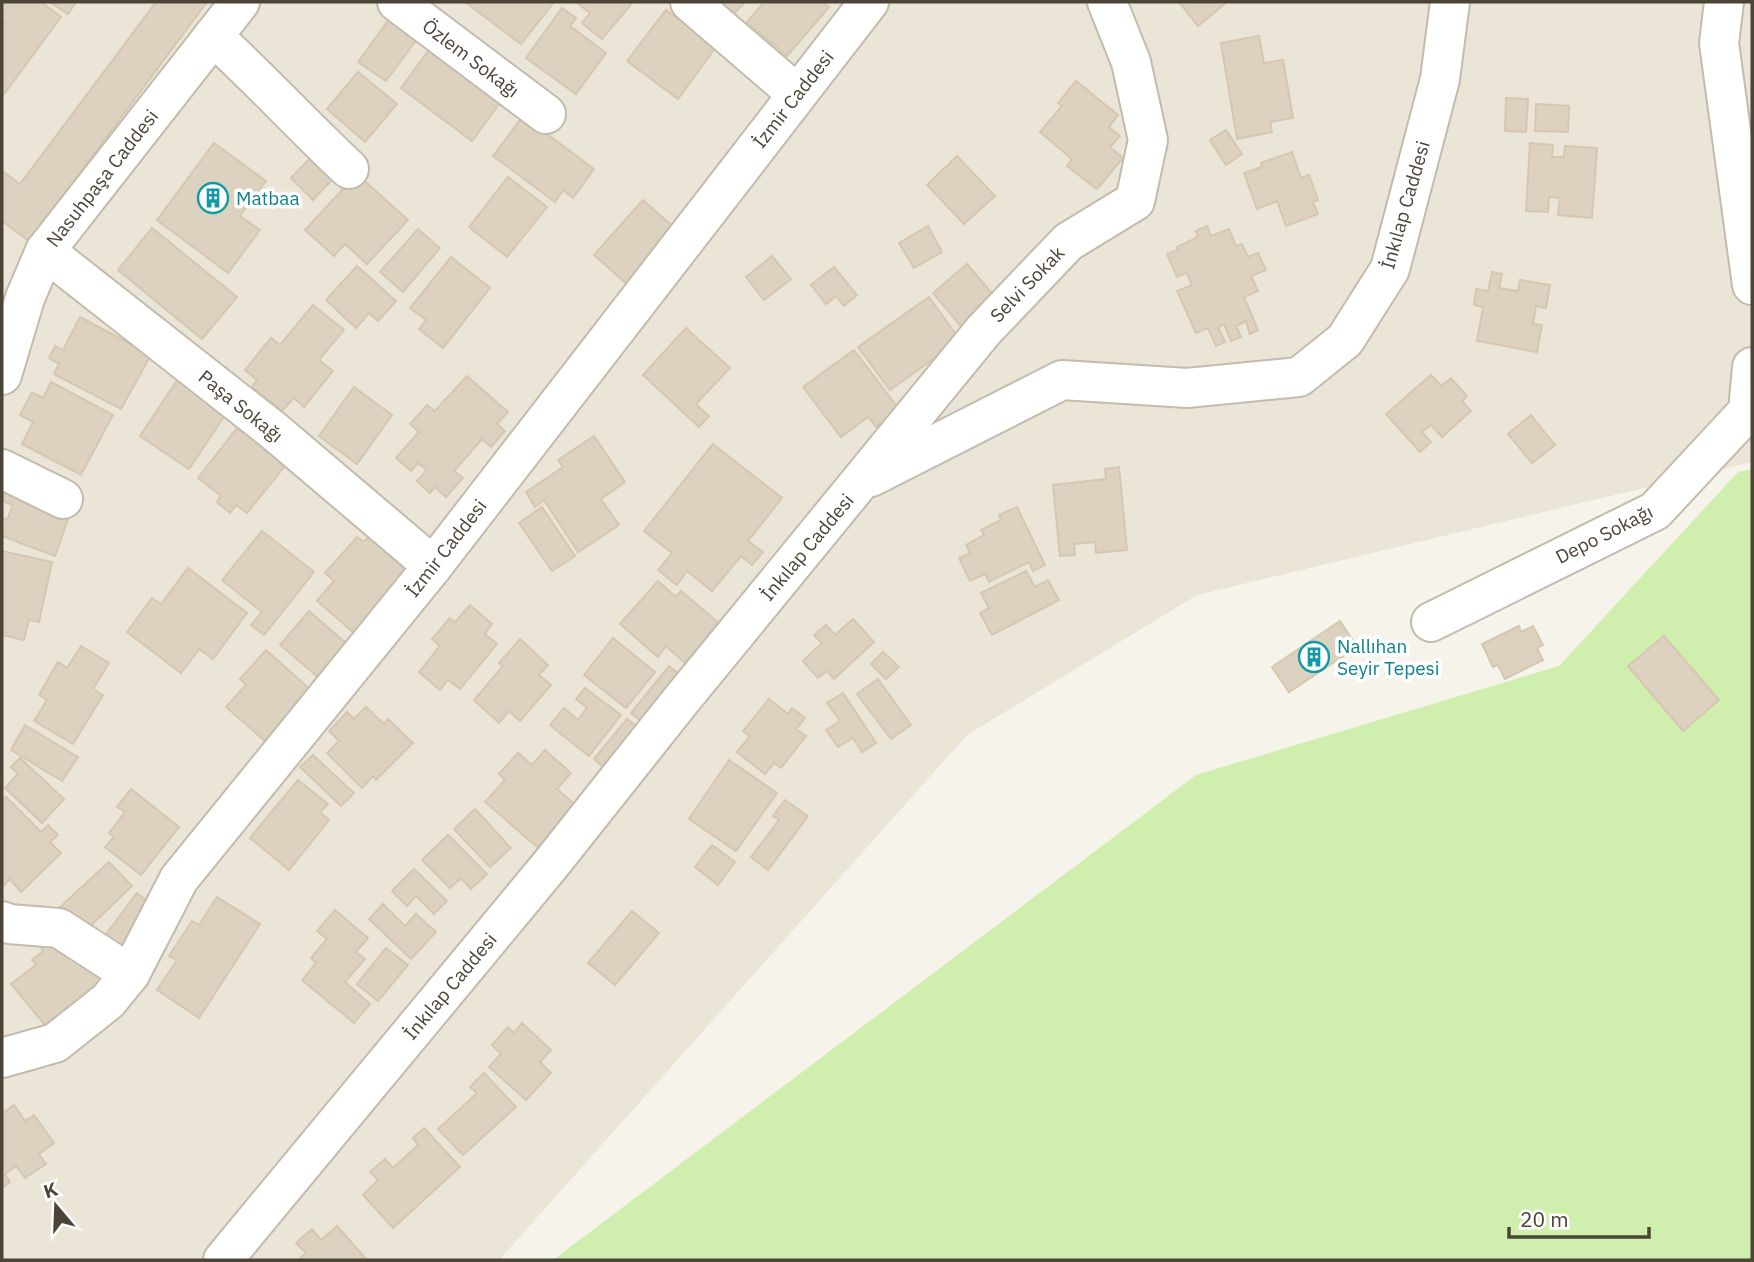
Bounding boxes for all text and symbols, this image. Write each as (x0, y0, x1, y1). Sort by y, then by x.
street label: Özlem Sokağı (418, 14, 524, 102)
street label: İzmir Caddesi (747, 45, 839, 153)
street label: Nasuhpaşa Caddesi (41, 104, 163, 252)
street label: İnkılap Caddesi (1375, 138, 1435, 272)
building icon: Matbaa (196, 181, 230, 215)
place label: Matbaa (236, 186, 300, 210)
street label: Selvi Sokak (985, 241, 1069, 327)
street label: Paşa Sokağı (194, 365, 288, 447)
street label: İnkılap Caddesi (755, 489, 859, 605)
street label: İzmir Caddesi (400, 494, 492, 602)
street label: Depo Sokağı (1551, 499, 1657, 569)
place label: Nallıhan Seyir Tepesi (1337, 634, 1440, 680)
building icon: Nallıhan Seyir Tepesi (1297, 640, 1331, 674)
street label: İnkılap Caddesi (398, 928, 502, 1044)
north arrow (21, 1171, 91, 1241)
text: K (40, 1176, 61, 1203)
scale bar (1509, 1196, 1649, 1240)
text: 20 m (1520, 1205, 1569, 1233)

